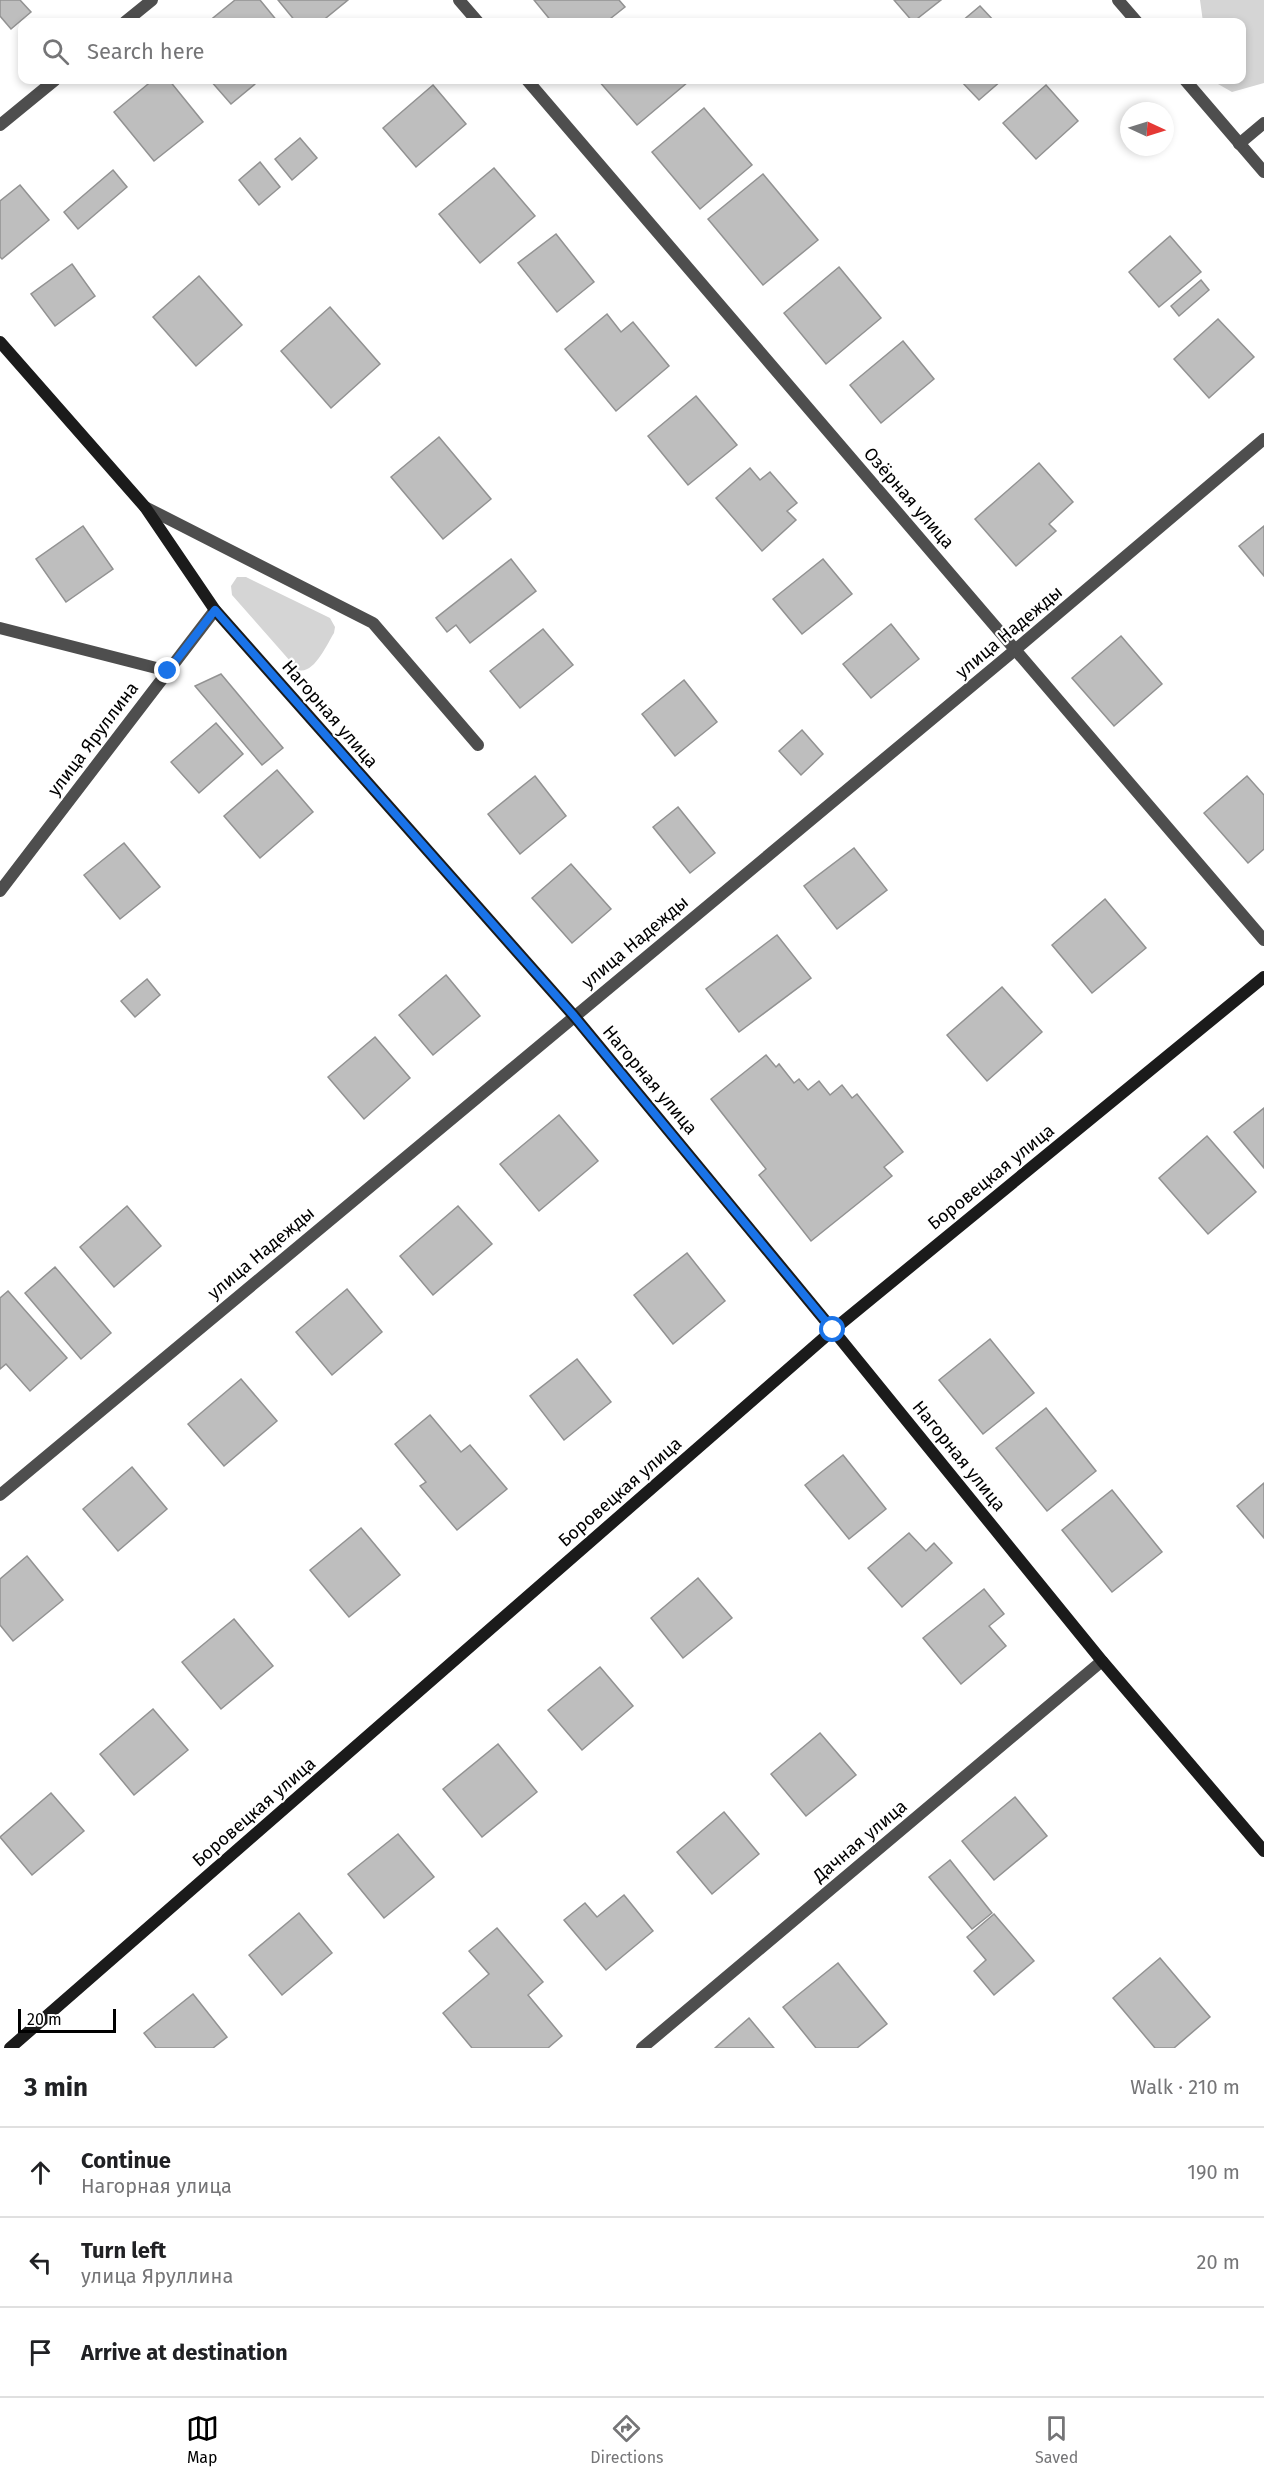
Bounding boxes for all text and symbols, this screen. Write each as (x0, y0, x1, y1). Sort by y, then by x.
search box (18, 18, 1246, 84)
icon: search (39, 35, 72, 68)
text: Search here (87, 38, 205, 65)
north arrow (1120, 102, 1174, 156)
street label: Озёрная улица (859, 443, 959, 553)
street label: улица Надежды (951, 581, 1067, 683)
street label: Нагорная улица (277, 656, 383, 772)
route end (154, 657, 180, 683)
street label: улица Яруллина (43, 678, 143, 800)
street label: улица Надежды (577, 891, 693, 993)
street label: Нагорная улица (598, 1021, 702, 1139)
street label: Боровецкая улица (923, 1119, 1059, 1235)
street label: улица Надежды (203, 1202, 319, 1304)
route start (819, 1316, 845, 1342)
street label: Нагорная улица (908, 1396, 1010, 1516)
street label: Боровецкая улица (554, 1432, 686, 1552)
street label: Боровецкая улица (188, 1752, 320, 1872)
street label: Дачная улица (808, 1795, 912, 1887)
scale bar (18, 2006, 116, 2034)
text: 20 m (27, 2010, 62, 2029)
text: 3 min (24, 2072, 88, 2103)
text: Walk · 210 m (1130, 2075, 1240, 2099)
text: Continue (81, 2147, 171, 2174)
icon: ahead (24, 2156, 57, 2189)
text: 190 m (1187, 2160, 1240, 2184)
text: Нагорная улица (81, 2174, 232, 2198)
text: Turn left (81, 2237, 166, 2264)
icon: left (24, 2246, 57, 2279)
text: 20 m (1197, 2250, 1240, 2274)
text: улица Яруллина (81, 2264, 233, 2288)
icon: arrive (24, 2336, 57, 2369)
text: Arrive at destination (81, 2339, 288, 2366)
tab: Map (186, 2412, 219, 2467)
tab: Directions (590, 2412, 664, 2467)
tab: Saved (1035, 2412, 1078, 2467)

